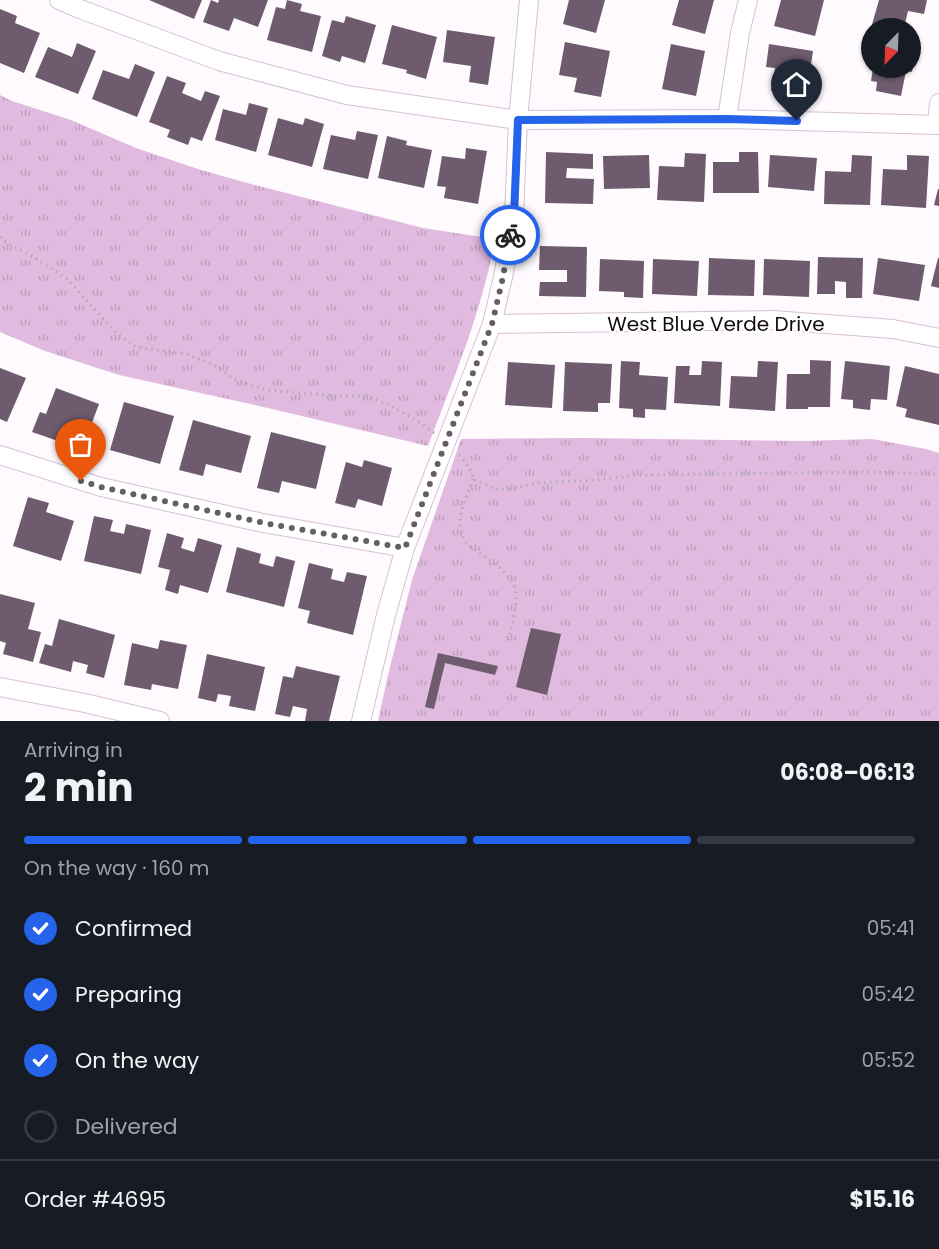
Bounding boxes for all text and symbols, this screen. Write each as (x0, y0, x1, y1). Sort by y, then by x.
north arrow (861, 18, 921, 78)
map controls (861, 18, 921, 78)
pin (771, 59, 822, 121)
icon: home (780, 68, 813, 101)
courier (480, 205, 540, 265)
icon: bike (494, 219, 527, 252)
street label: West Blue Verde Drive (607, 310, 825, 338)
pin (55, 419, 106, 481)
icon: bag (64, 428, 97, 461)
text: Arriving in (24, 736, 123, 764)
text: 06:08–06:13 (780, 757, 915, 788)
text: 2 min (24, 760, 134, 815)
text: On the way · 160 m (24, 854, 209, 882)
icon: check (24, 912, 57, 945)
text: Confirmed (75, 913, 192, 944)
text: 05:41 (867, 914, 915, 942)
icon: check (24, 978, 57, 1011)
text: Preparing (75, 979, 182, 1010)
text: 05:42 (862, 980, 915, 1008)
icon: check (24, 1044, 57, 1077)
text: On the way (75, 1045, 199, 1076)
text: 05:52 (862, 1046, 915, 1074)
text: Delivered (75, 1111, 178, 1142)
text: Order #4695 (24, 1184, 166, 1215)
text: $15.16 (849, 1184, 915, 1215)

